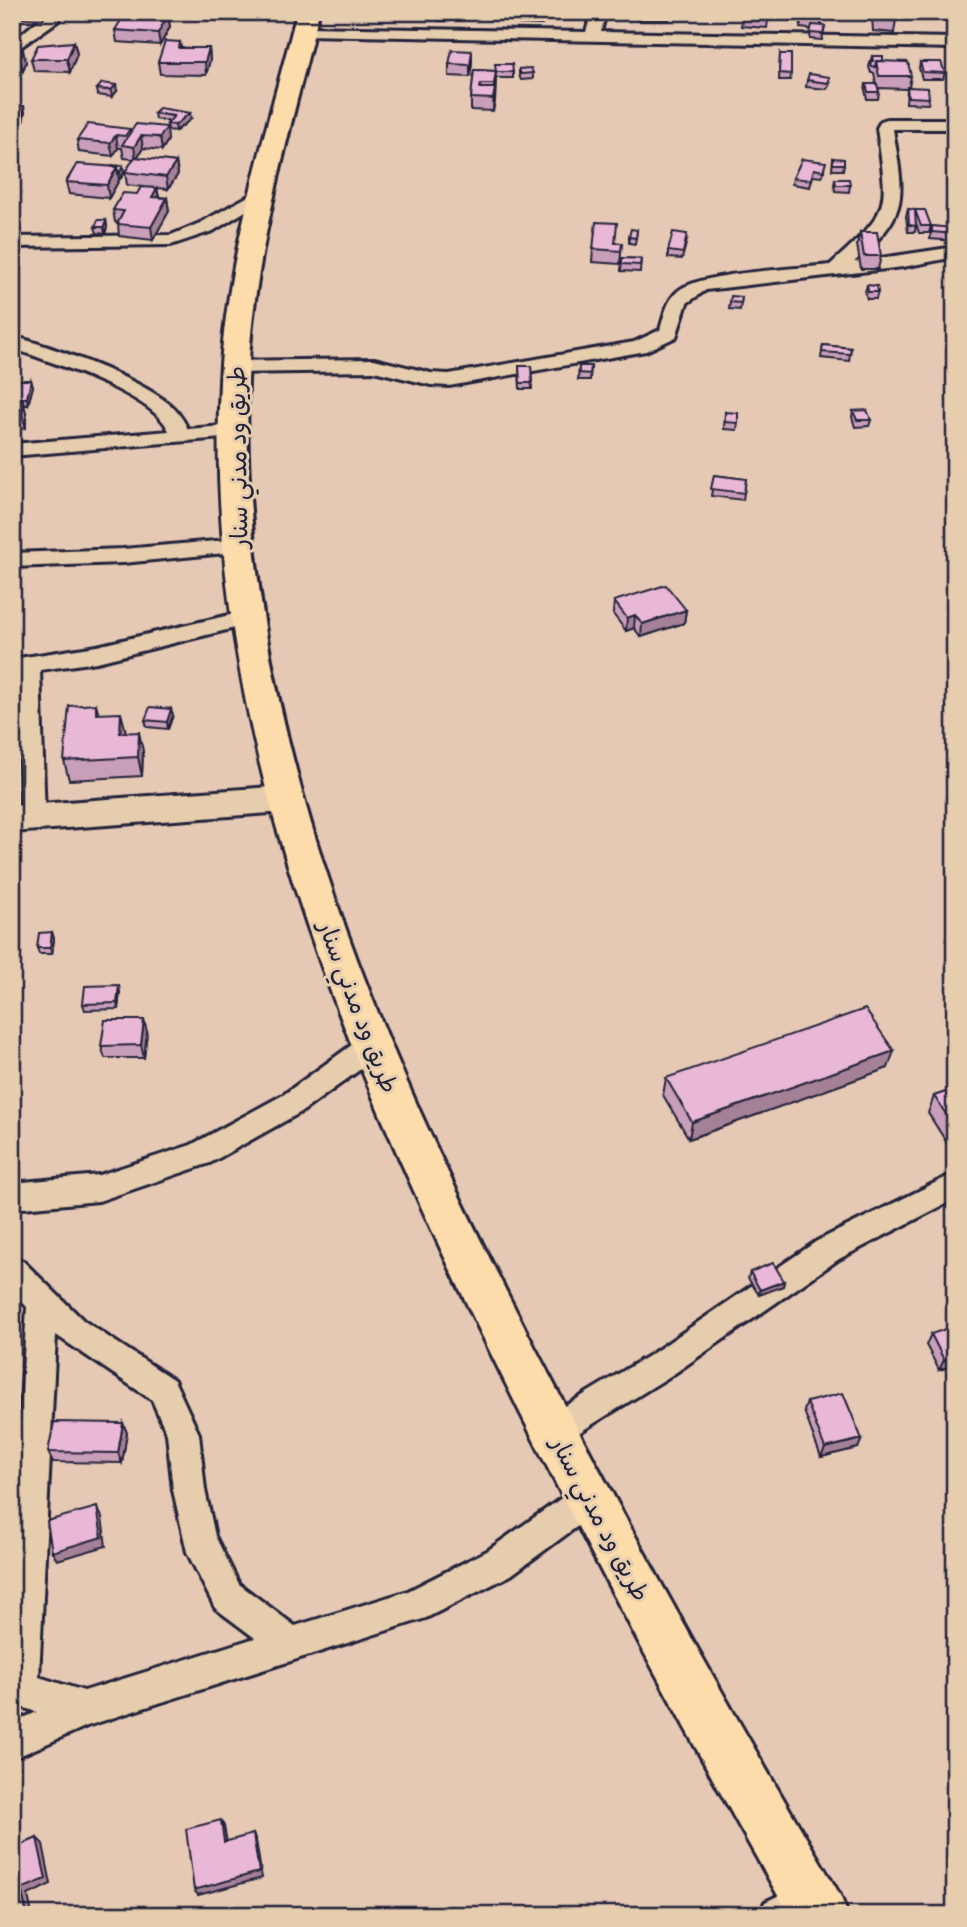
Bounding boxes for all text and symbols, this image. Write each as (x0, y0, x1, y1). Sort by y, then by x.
street label: طريق ود مدني سنار (221, 366, 261, 550)
street label: طريق ود مدني سنار (305, 915, 405, 1100)
street label: طريق ود مدني سنار (538, 1430, 656, 1609)

